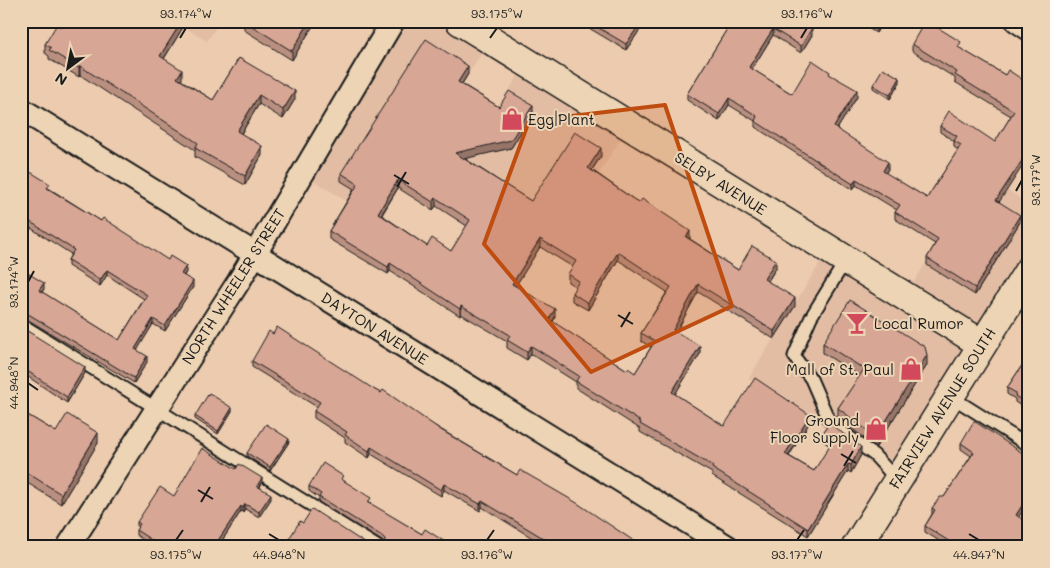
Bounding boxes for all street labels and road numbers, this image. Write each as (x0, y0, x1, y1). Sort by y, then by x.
street label: SELBY AVENUE (671, 147, 771, 219)
street label: NORTH WHEELER STREET (177, 204, 289, 368)
street label: DAYTON AVENUE (318, 287, 433, 369)
street label: FAIRVIEW AVENUE SOUTH (884, 324, 1000, 492)

